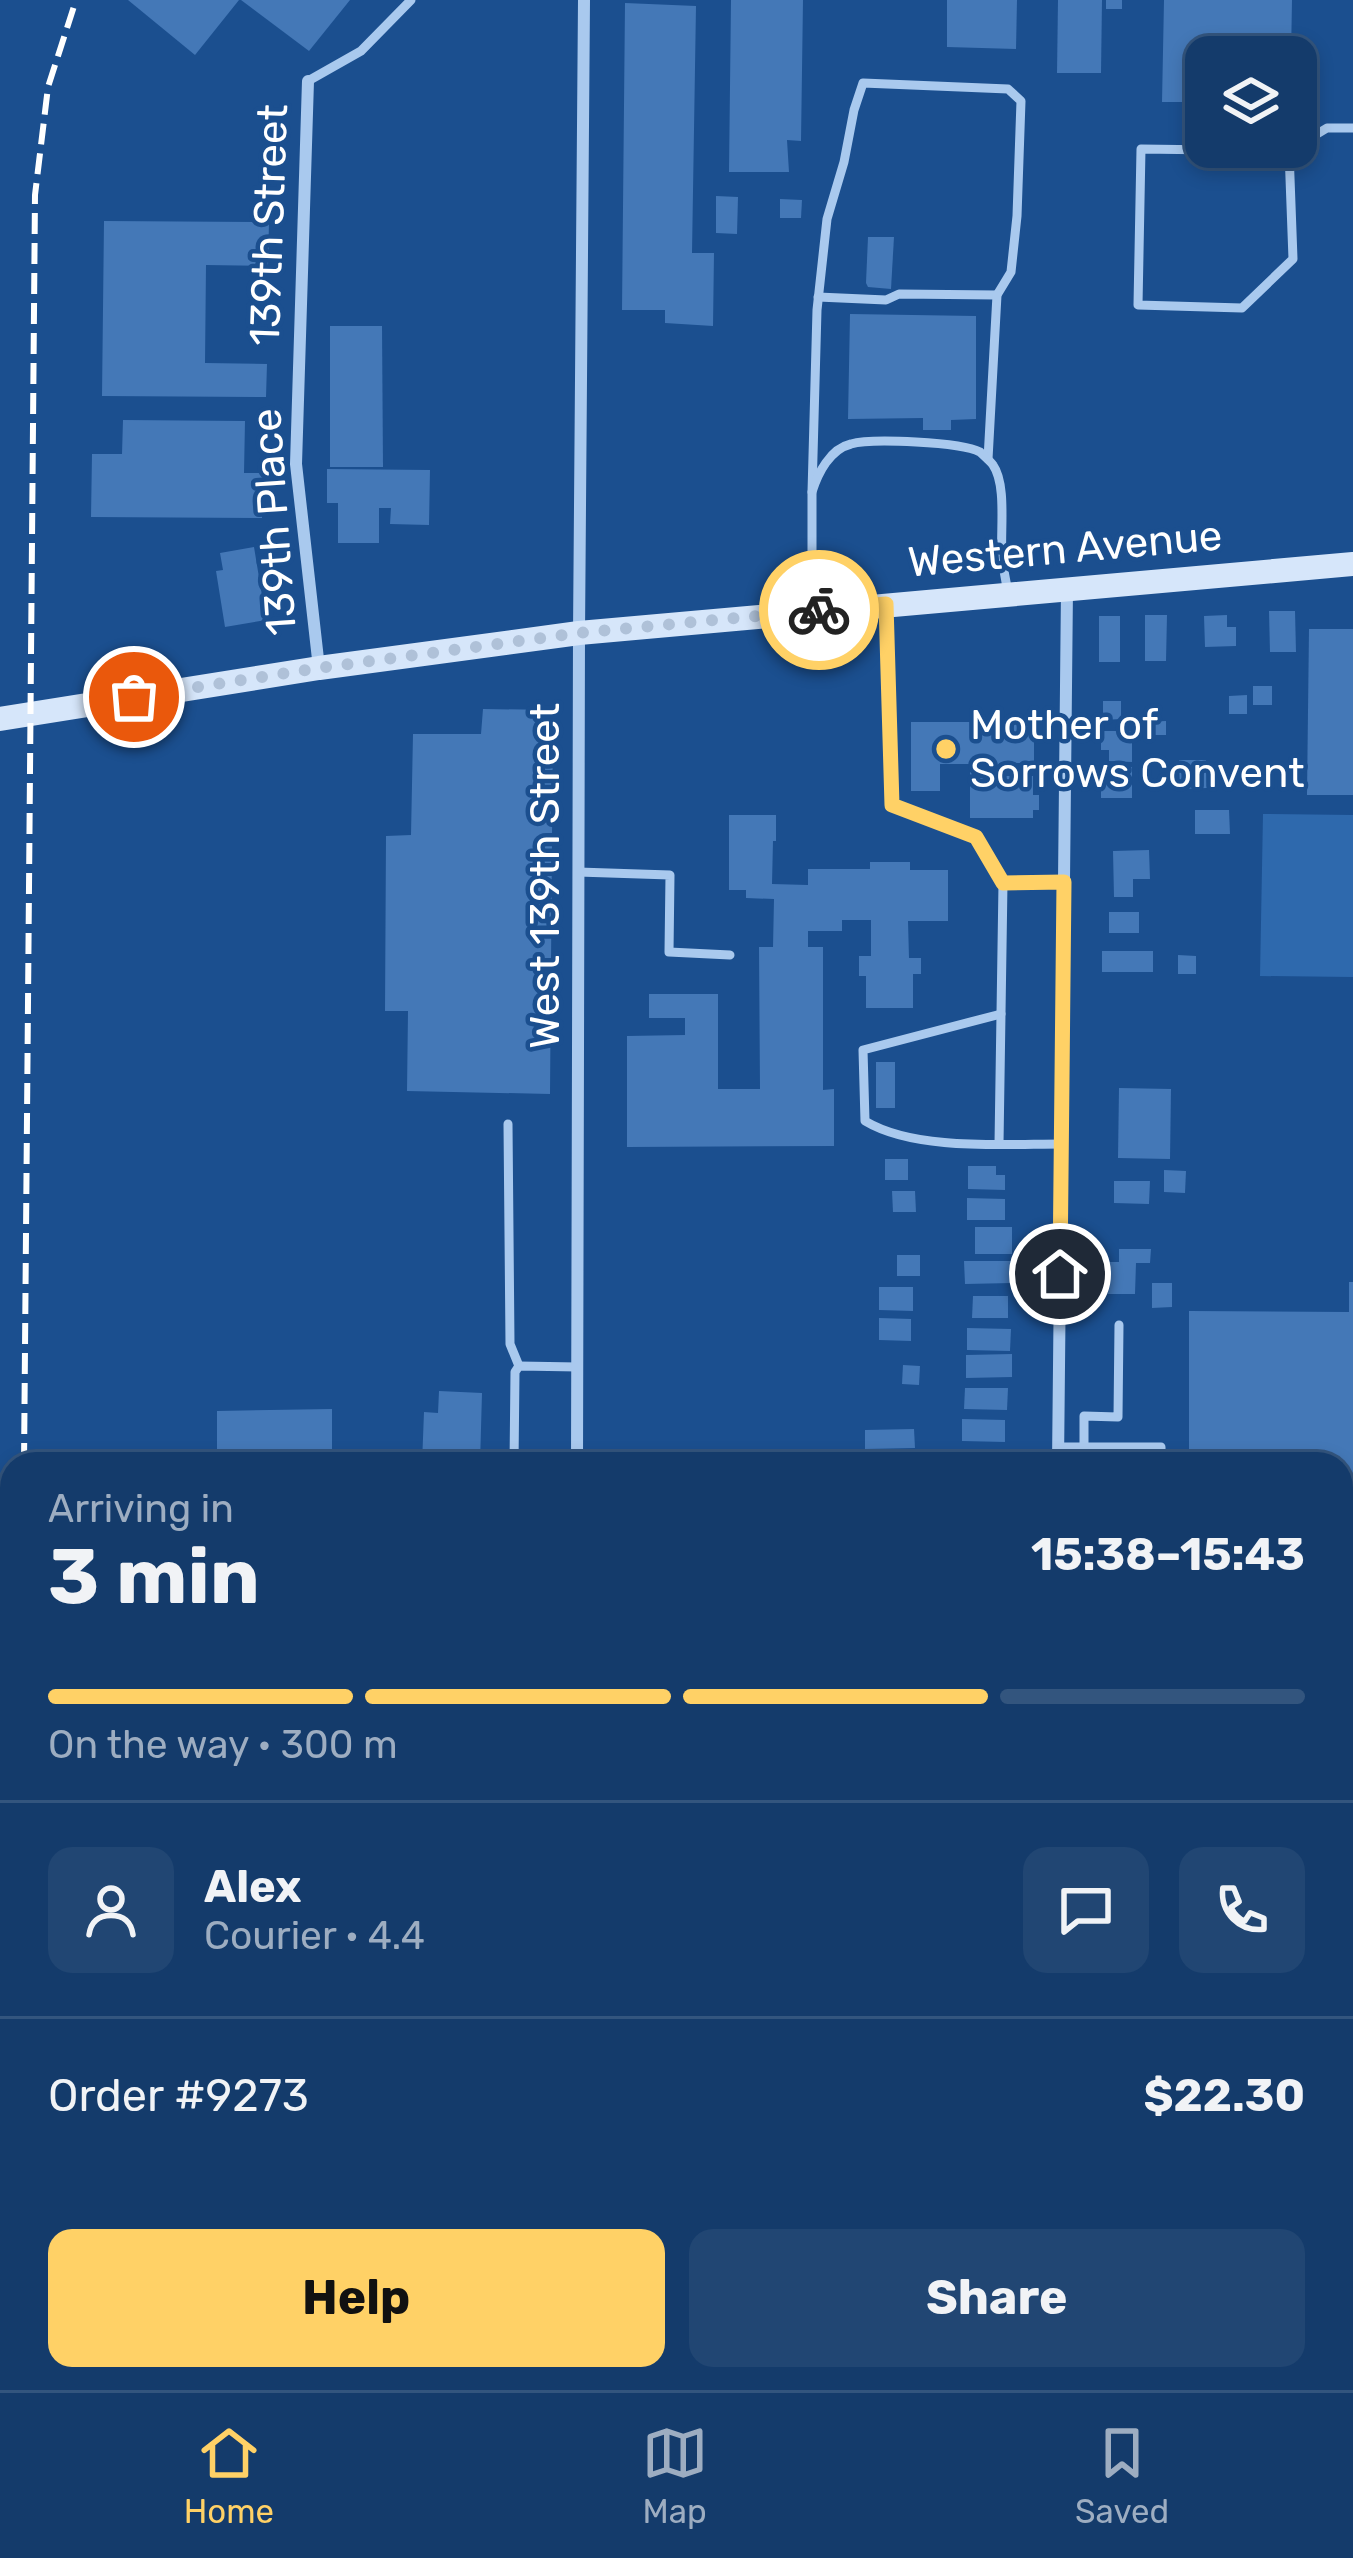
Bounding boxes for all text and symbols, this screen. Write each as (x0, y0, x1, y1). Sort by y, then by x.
map controls (1185, 36, 1317, 168)
button: layers (1185, 36, 1317, 168)
street label: 139th Street (240, 103, 298, 347)
street label: 139th Place (241, 407, 307, 637)
street label: Western Avenue (906, 510, 1224, 588)
courier (759, 550, 879, 670)
icon: bike (786, 577, 852, 643)
pin (83, 646, 185, 748)
icon: bag (101, 664, 167, 730)
place label: Mother of Sorrows Convent (970, 700, 1305, 798)
street label: West 139th Street (520, 703, 570, 1049)
marker: Mother of Sorrows Convent (933, 736, 959, 762)
pin (1009, 1223, 1111, 1325)
icon: home (1027, 1241, 1093, 1307)
text: Arriving in (48, 1486, 234, 1532)
text: 15:38–15:43 (1031, 1528, 1305, 1581)
text: 3 min (48, 1530, 260, 1623)
text: On the way · 300 m (48, 1722, 398, 1768)
button: person (48, 1847, 174, 1973)
button: chat (1023, 1847, 1149, 1973)
button: phone (1179, 1847, 1305, 1973)
text: Alex (204, 1860, 302, 1913)
text: Courier · 4.4 (204, 1913, 425, 1959)
text: Order #9273 (48, 2069, 309, 2122)
text: $22.30 (1143, 2069, 1305, 2122)
button: Help (48, 2229, 665, 2367)
button: Share (689, 2229, 1305, 2367)
tab: Home (184, 2420, 274, 2531)
tab: Map (642, 2420, 708, 2531)
tab: Saved (1075, 2420, 1169, 2531)

